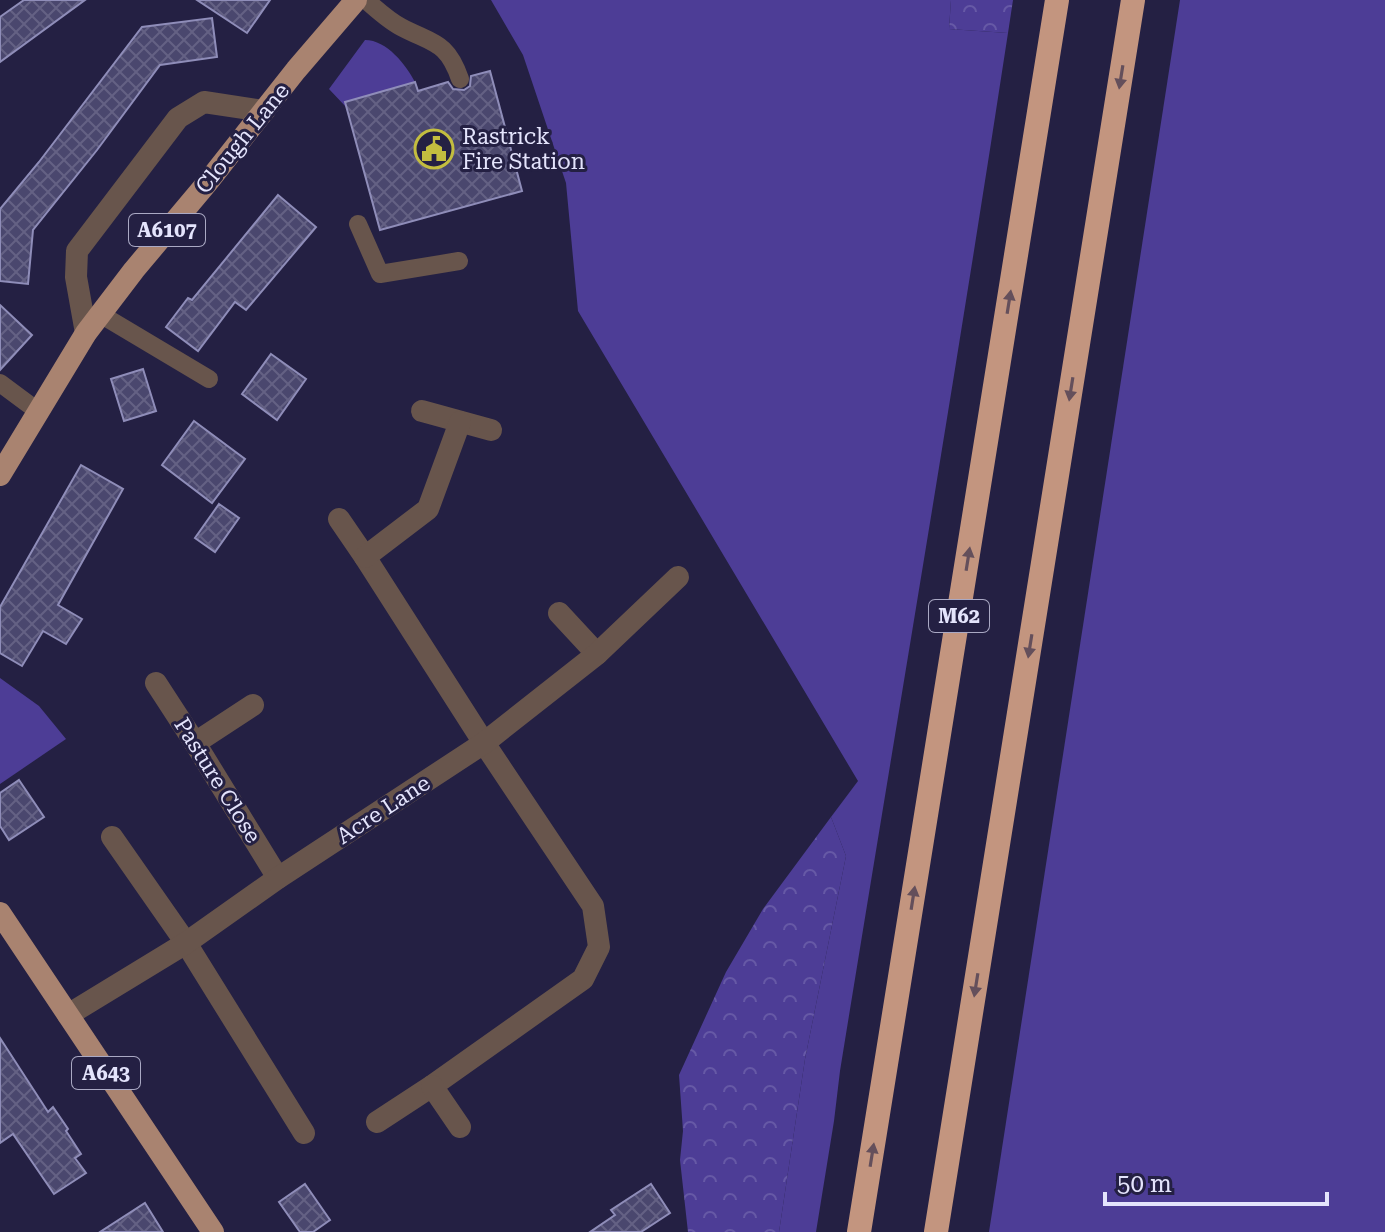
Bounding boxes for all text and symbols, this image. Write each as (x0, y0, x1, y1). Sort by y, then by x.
one-way arrow (1114, 65, 1127, 90)
street label: Clough Lane (190, 78, 294, 198)
place label: Rastrick Fire Station (462, 124, 585, 174)
public building icon: Rastrick Fire Station (413, 128, 455, 170)
road number: A6107 (129, 214, 205, 246)
one-way arrow (1003, 289, 1016, 314)
one-way arrow (1064, 377, 1077, 402)
one-way arrow (962, 546, 975, 571)
road number: M62 (929, 600, 989, 632)
one-way arrow (1023, 634, 1036, 659)
street label: Pasture Close (169, 713, 266, 847)
street label: Acre Lane (332, 770, 435, 849)
one-way arrow (908, 886, 920, 911)
one-way arrow (969, 973, 981, 998)
road number: A643 (72, 1057, 140, 1089)
one-way arrow (866, 1142, 878, 1167)
scale bar (1105, 1156, 1327, 1206)
text: 50 m (1117, 1170, 1172, 1198)

